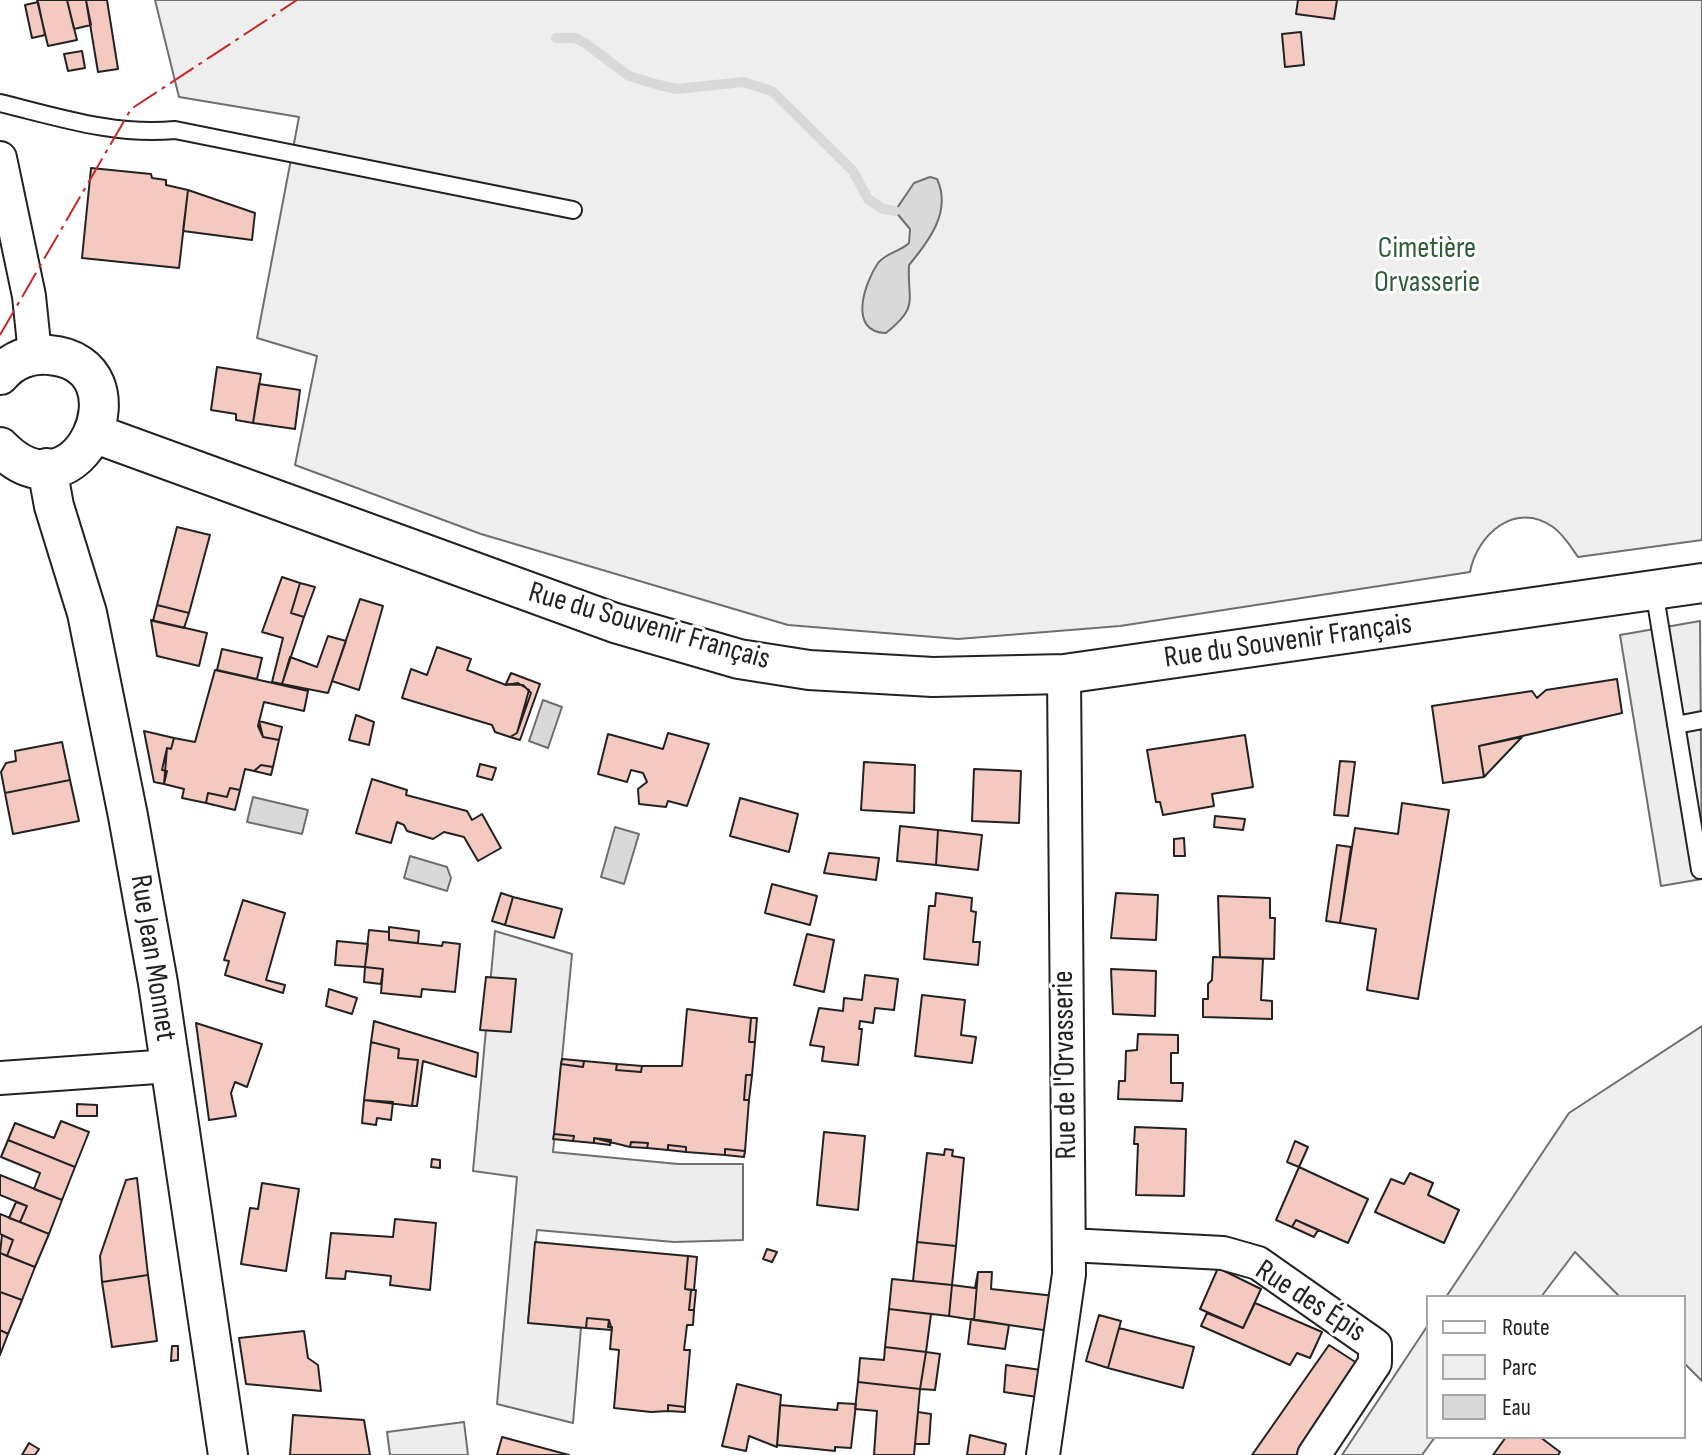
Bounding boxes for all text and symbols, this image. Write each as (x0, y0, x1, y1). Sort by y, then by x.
park label: Cimetière Orvasserie (1374, 231, 1480, 302)
street label: Rue du Souvenir Français (524, 575, 774, 679)
street label: Rue du Souvenir Français (1162, 607, 1414, 677)
street label: Rue Jean Monnet (121, 872, 183, 1044)
street label: Rue de l'Orvasserie (1046, 970, 1086, 1160)
street label: Rue des Épis (1248, 1253, 1372, 1351)
legend (1426, 1295, 1686, 1439)
text: Route (1502, 1313, 1550, 1342)
text: Parc (1502, 1353, 1537, 1382)
text: Eau (1502, 1393, 1531, 1422)

